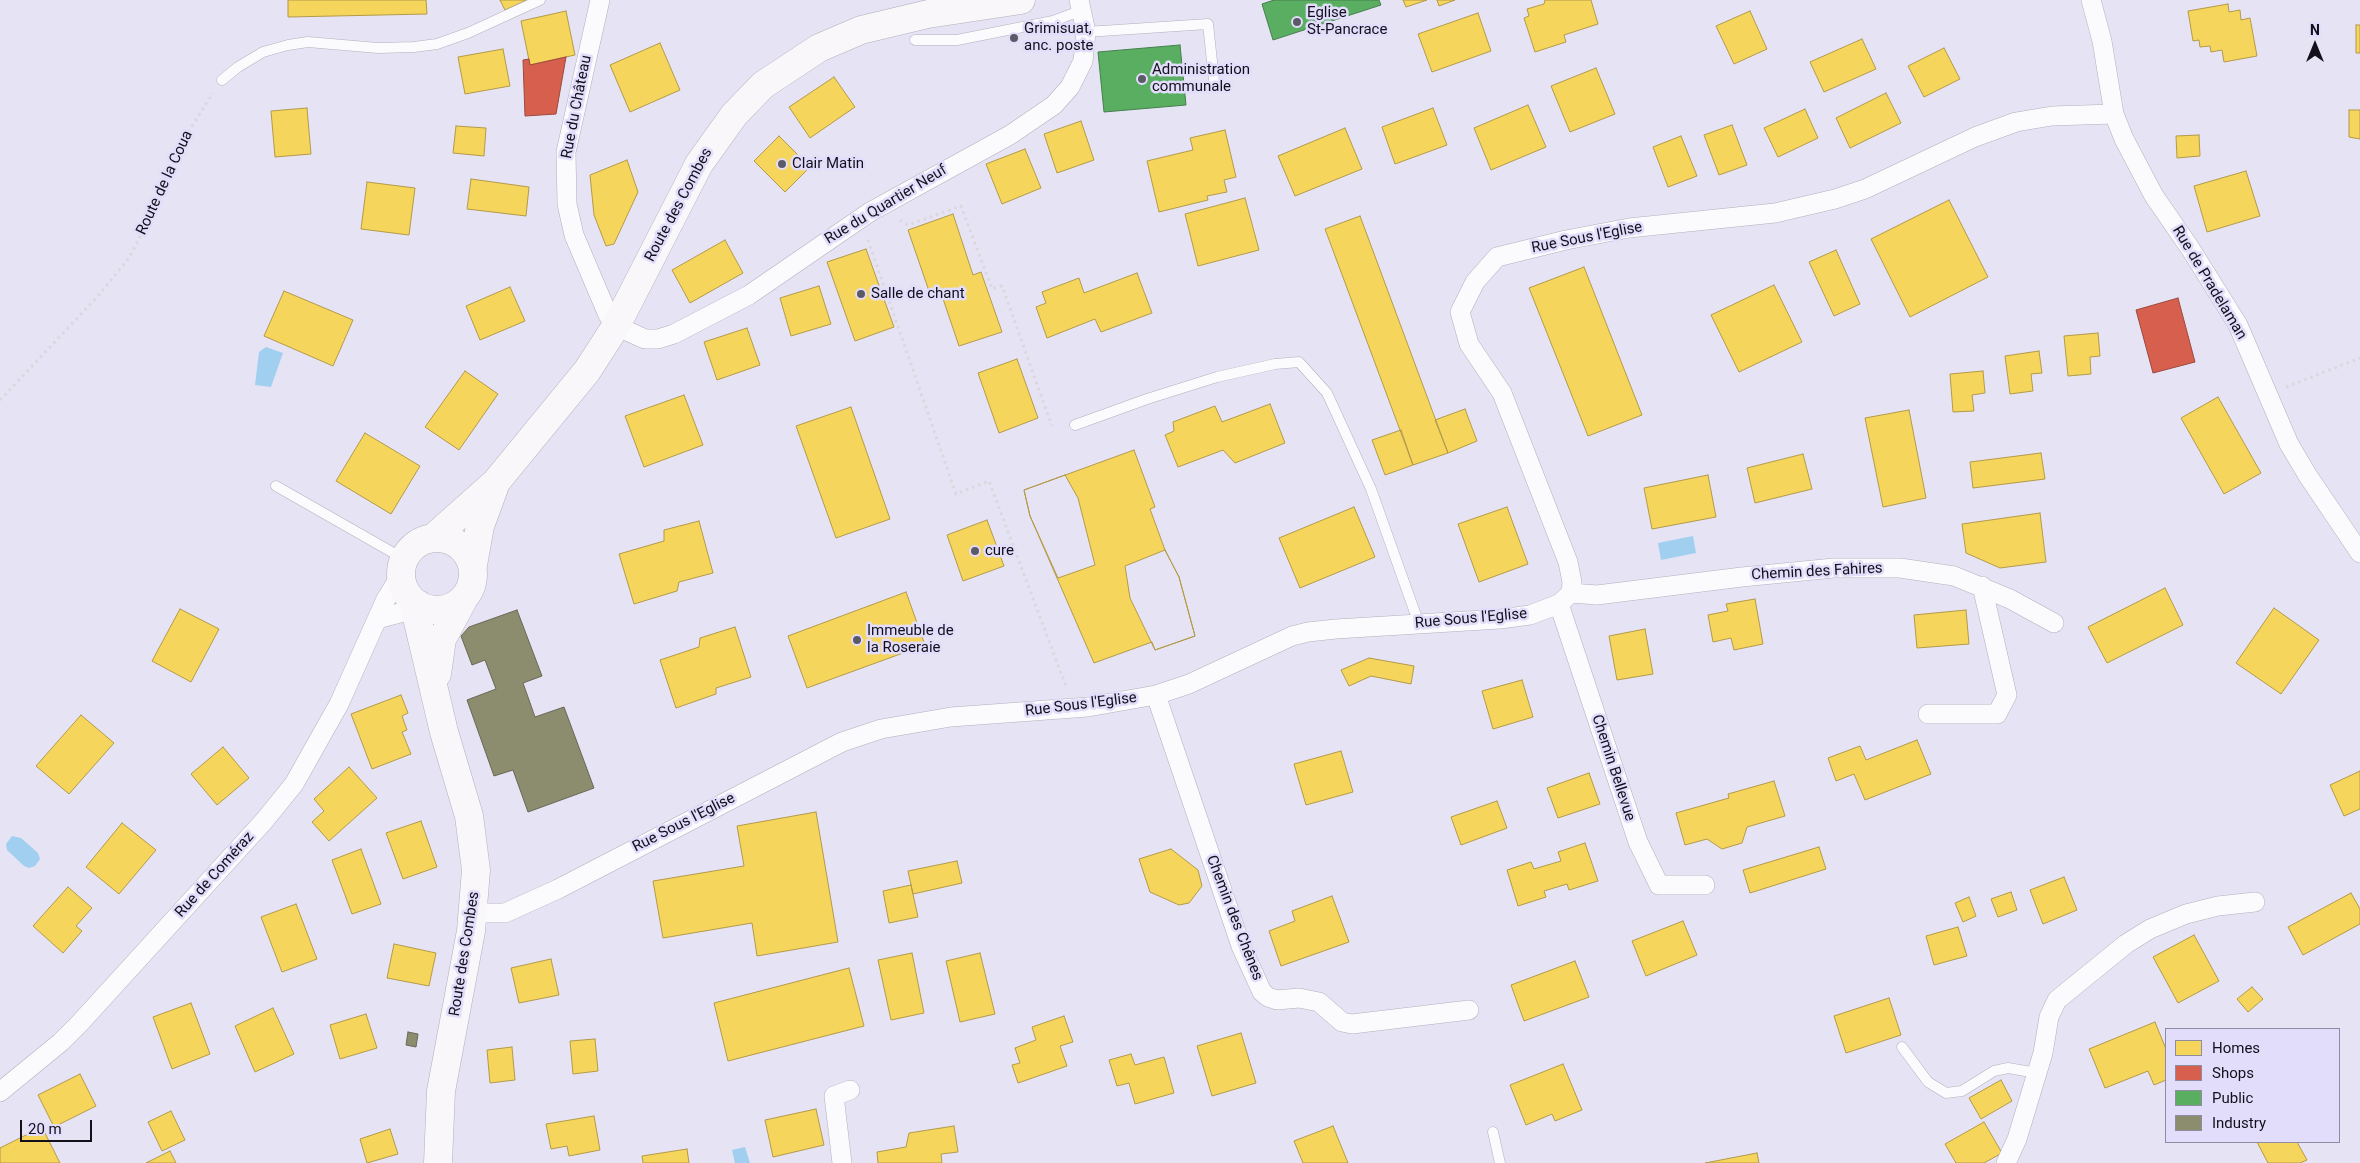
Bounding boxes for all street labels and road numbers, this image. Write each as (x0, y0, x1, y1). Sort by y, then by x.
street label: Rue du Château (558, 54, 596, 160)
street label: Route de la Coua (133, 128, 197, 238)
street label: Route des Combes (641, 145, 717, 265)
street label: Rue du Quartier Neuf (822, 161, 950, 249)
street label: Rue Sous l'Eglise (1530, 218, 1644, 258)
street label: Rue de Pradelaman (2168, 223, 2250, 343)
street label: Chemin des Fahires (1751, 560, 1883, 584)
street label: Rue Sous l'Eglise (1414, 605, 1528, 633)
street label: Rue Sous l'Eglise (1024, 689, 1138, 721)
street label: Chemin Bellevue (1587, 713, 1639, 823)
street label: Rue Sous l'Eglise (630, 789, 738, 857)
street label: Rue de Coméraz (172, 828, 258, 922)
street label: Chemin des Chênes (1202, 853, 1266, 983)
street label: Route des Combes (446, 890, 484, 1018)

